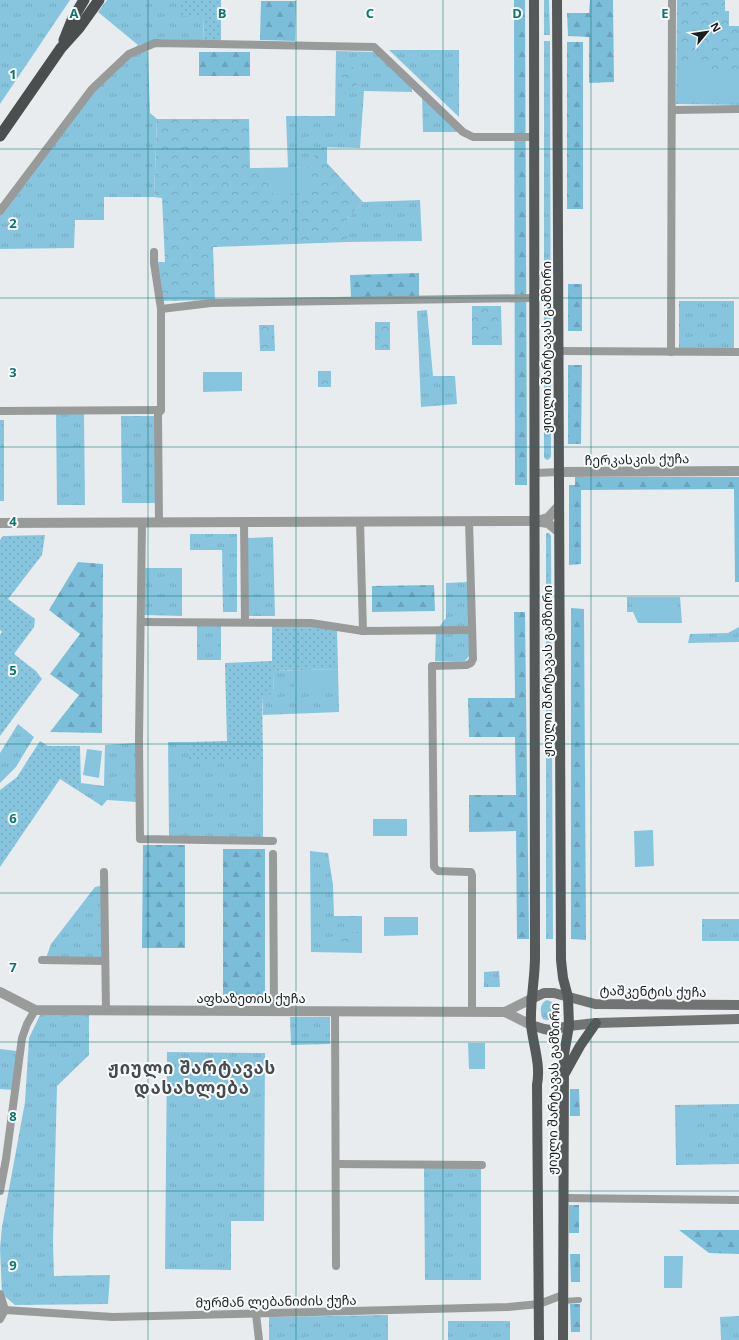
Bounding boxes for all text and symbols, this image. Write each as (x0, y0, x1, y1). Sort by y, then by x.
text: A (70, 4, 79, 22)
text: B (218, 4, 227, 22)
text: C (366, 4, 374, 22)
text: D (512, 4, 522, 22)
text: E (661, 4, 669, 22)
north arrow (687, 12, 727, 52)
text: N (707, 19, 725, 34)
text: 1 (9, 65, 17, 83)
text: 2 (9, 214, 17, 232)
street label: ჟიული შარტავას გამზირი (537, 261, 555, 433)
text: 3 (9, 363, 17, 381)
street label: ჩერკასკის ქუჩა (585, 449, 689, 469)
text: 4 (9, 512, 17, 530)
street label: ჟიული შარტავას გამზირი (538, 585, 556, 757)
text: 5 (9, 661, 17, 679)
text: 6 (9, 809, 17, 827)
text: 7 (9, 958, 17, 976)
street label: ტაშკენტის ქუჩა (599, 981, 707, 1001)
street label: აფხაზეთის ქუჩა (196, 989, 306, 1007)
street label: ჟიული შარტავას გამზირი (542, 1003, 564, 1175)
district label: ჟიული შარტავას დასახლება (108, 1056, 276, 1099)
text: 8 (9, 1107, 17, 1125)
text: 9 (9, 1256, 17, 1274)
street label: მურმან ლებანიძის ქუჩა (195, 1291, 357, 1311)

